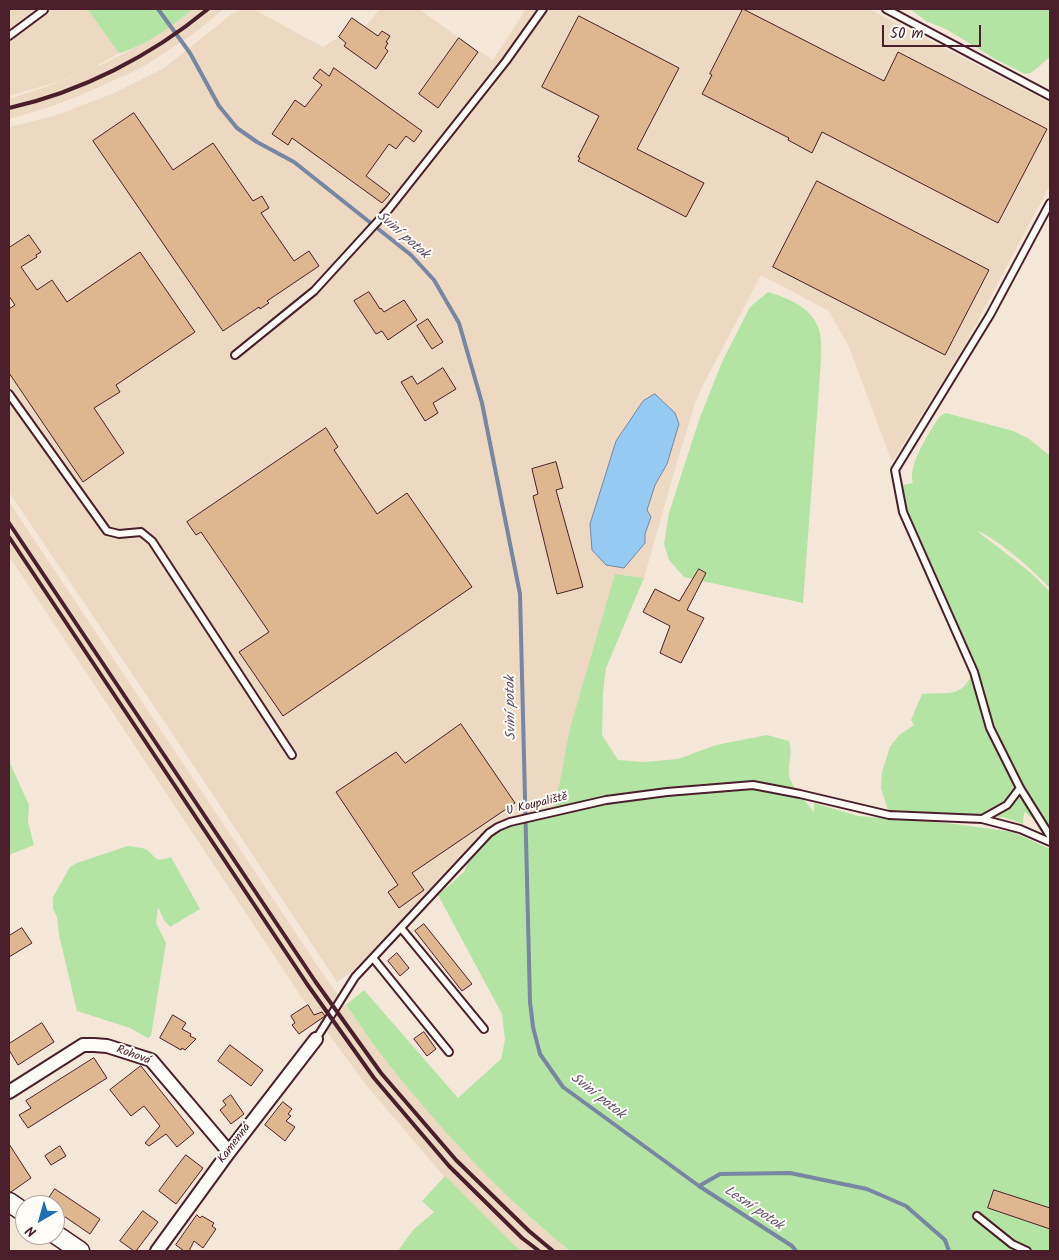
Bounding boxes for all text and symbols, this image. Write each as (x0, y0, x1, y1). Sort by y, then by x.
scale bar (884, 15, 983, 47)
text: 50 m (890, 22, 924, 46)
water label: Sviní potok (372, 209, 432, 263)
water label: Sviní potok (503, 676, 521, 740)
street label: U Koupaliště (505, 790, 569, 820)
street label: Rohová (114, 1043, 152, 1069)
water label: Sviní potok (566, 1071, 628, 1123)
street label: Kamenná (215, 1121, 255, 1167)
water label: Lesní potok (720, 1183, 786, 1235)
north arrow (15, 1195, 65, 1245)
text: N (21, 1220, 42, 1242)

